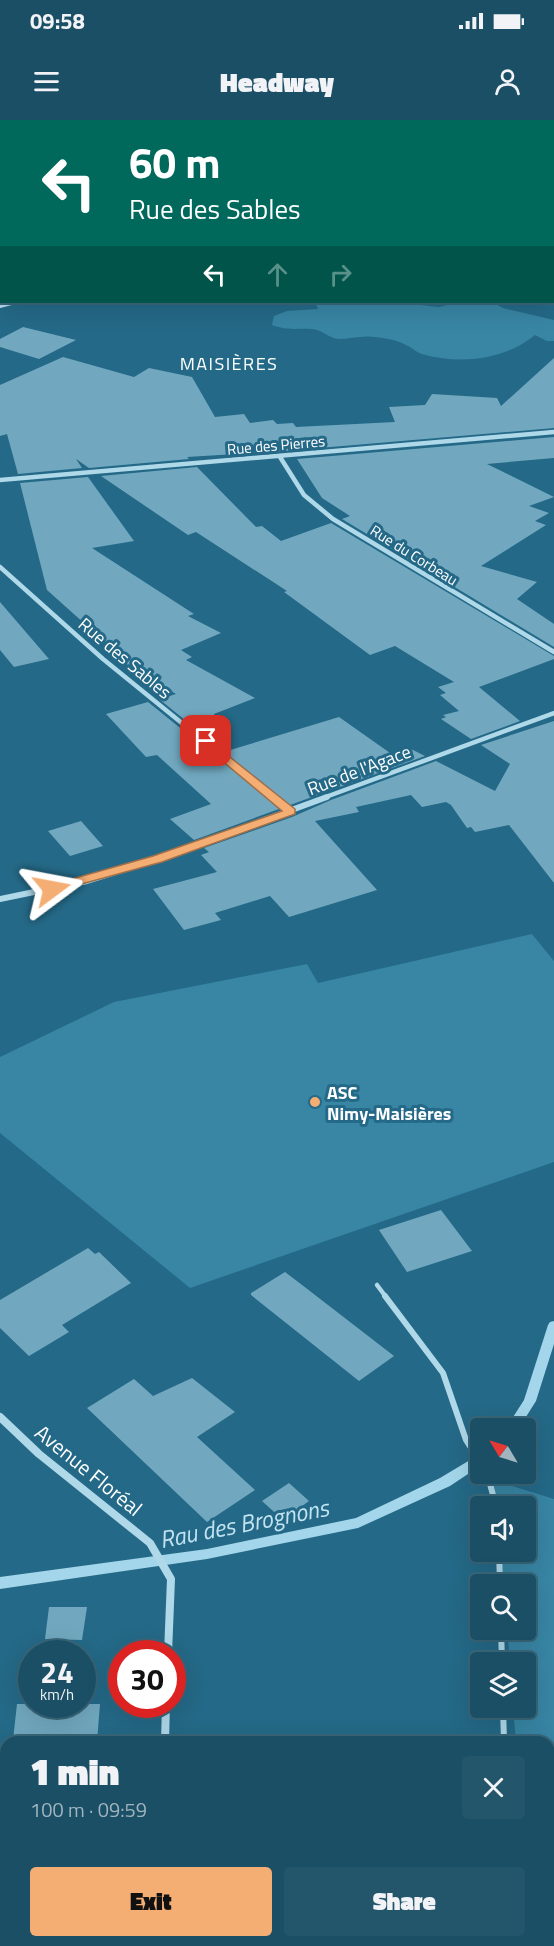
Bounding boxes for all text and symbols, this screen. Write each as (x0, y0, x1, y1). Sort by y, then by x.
text: 09:58 (30, 4, 85, 38)
text: Headway (220, 61, 334, 102)
icon: menu (30, 65, 63, 98)
icon: person (491, 65, 524, 98)
text: 60 m (129, 130, 221, 194)
icon: left (30, 144, 108, 222)
text: Rue des Sables (129, 188, 301, 229)
icon: left (198, 258, 231, 291)
icon: ahead (261, 258, 294, 291)
icon: right (324, 258, 357, 291)
district label: MAISIÈRES (180, 350, 278, 377)
street label: Rue des Pierres (226, 429, 326, 461)
street label: Rue du Corbeau (366, 519, 462, 591)
street label: Rue des Sables (72, 611, 178, 705)
pin (180, 715, 231, 766)
icon: arrive (189, 724, 222, 757)
street label: Rue de l'Agace (303, 738, 415, 802)
position arrow (20, 857, 84, 921)
place label: ASC Nimy-Maisières (327, 1079, 451, 1127)
marker: ASC Nimy-Maisières (308, 1095, 322, 1109)
street label: Avenue Floréal (28, 1417, 150, 1523)
north arrow (470, 1418, 536, 1484)
map controls (470, 1418, 536, 1718)
water label: Rau des Brognons (156, 1489, 333, 1557)
button: sound (470, 1496, 536, 1562)
button: search (470, 1574, 536, 1640)
speed limit sign: 30 (108, 1640, 186, 1718)
text: 24 (40, 1649, 74, 1695)
button: layers (470, 1652, 536, 1718)
text: km/h (40, 1683, 74, 1706)
text: 1 min (30, 1744, 119, 1799)
button: close (462, 1756, 525, 1819)
text: 100 m · 09:59 (30, 1794, 147, 1825)
button: Exit (30, 1867, 272, 1936)
button: Share (284, 1867, 525, 1936)

